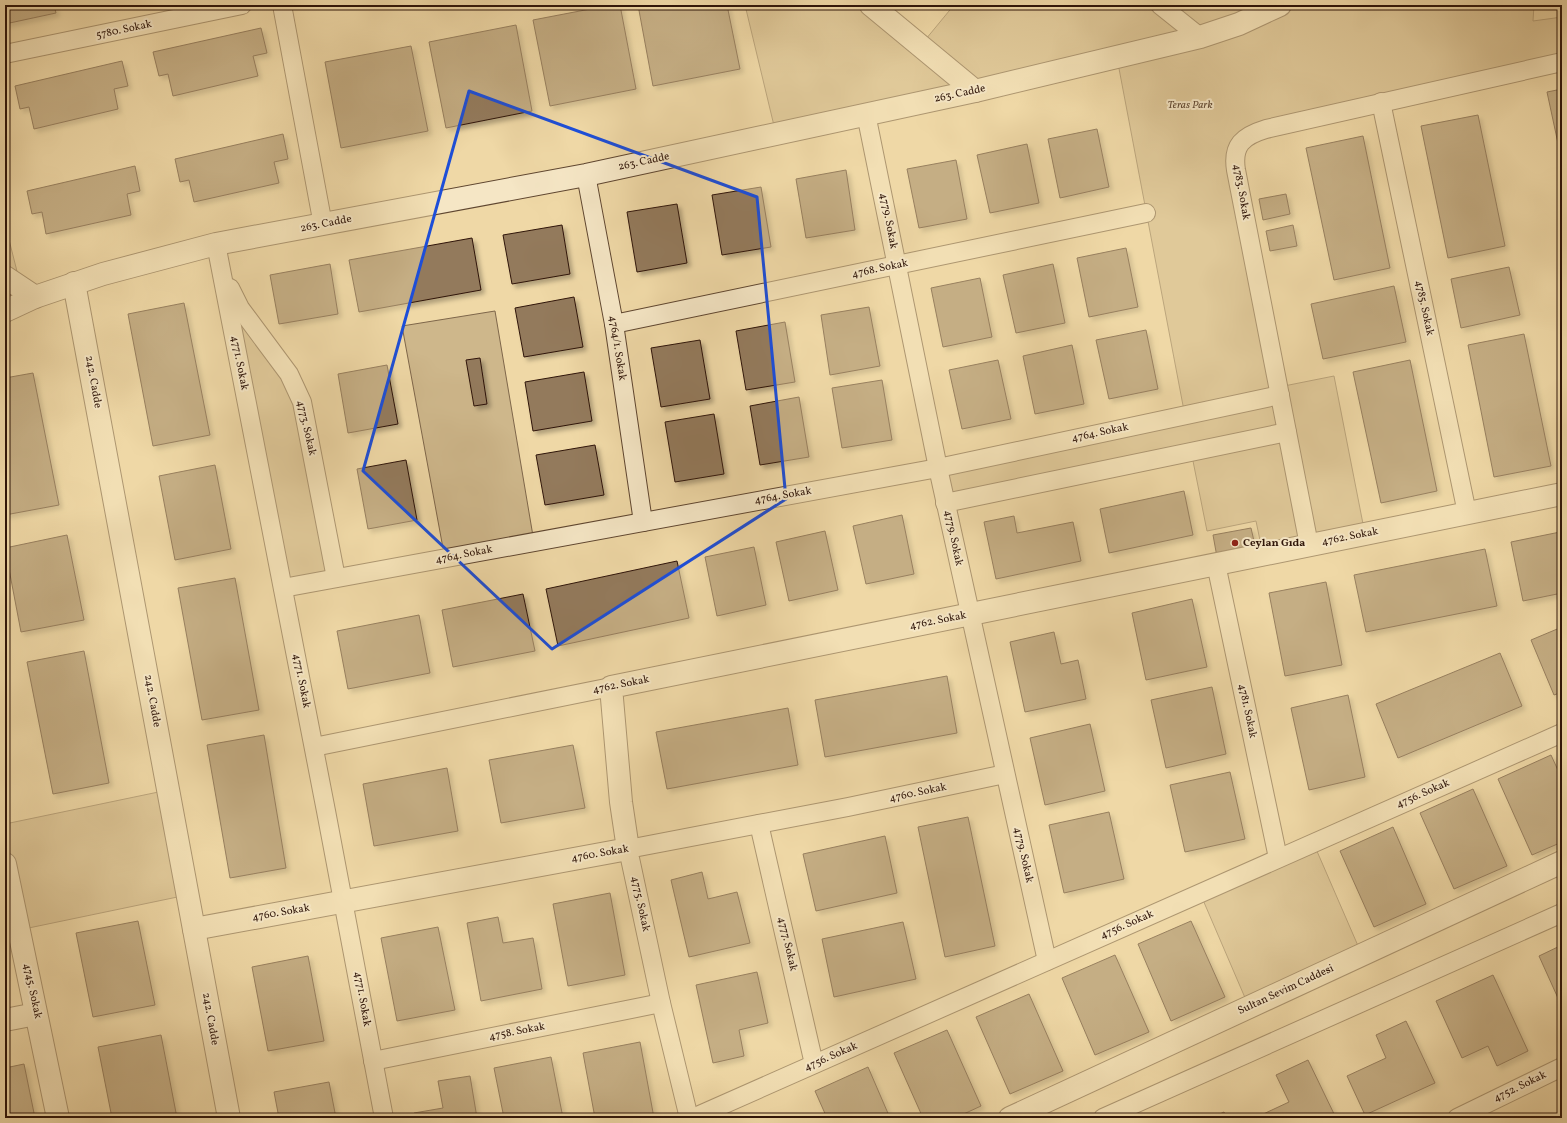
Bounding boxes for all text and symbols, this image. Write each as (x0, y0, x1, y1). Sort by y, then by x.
street label: 5780. Sokak (95, 17, 153, 43)
street label: 263. Cadde (933, 81, 987, 107)
park label: Teras Park (1167, 98, 1213, 113)
street label: 263. Cadde (617, 149, 671, 175)
street label: 4783. Sokak (1229, 163, 1253, 221)
street label: 4779. Sokak (875, 192, 901, 250)
street label: 263. Cadde (299, 212, 353, 236)
street label: 4768. Sokak (850, 256, 910, 282)
street label: 4785. Sokak (1411, 279, 1437, 337)
street label: 4764/1. Sokak (604, 314, 630, 382)
street label: 4771. Sokak (226, 334, 252, 392)
street label: 242. Cadde (81, 355, 105, 409)
street label: 4773. Sokak (292, 399, 320, 457)
street label: 4764. Sokak (1070, 420, 1130, 446)
street label: 4764. Sokak (753, 484, 813, 508)
street label: 4779. Sokak (940, 509, 966, 567)
street label: 4762. Sokak (1320, 524, 1380, 550)
place label: Ceylan Gıda (1243, 536, 1305, 551)
marker: Ceylan Gıda (1230, 538, 1240, 548)
street label: 4764. Sokak (434, 542, 494, 568)
street label: 4762. Sokak (908, 608, 968, 634)
street label: 4771. Sokak (288, 652, 314, 710)
street label: 4762. Sokak (591, 672, 651, 698)
street label: 242. Cadde (140, 674, 164, 728)
street label: 4781. Sokak (1234, 682, 1260, 740)
street label: 4756. Sokak (1394, 776, 1452, 812)
street label: 4760. Sokak (888, 780, 948, 806)
street label: 4779. Sokak (1009, 826, 1037, 884)
street label: 4760. Sokak (570, 842, 630, 866)
street label: 4775. Sokak (627, 875, 653, 933)
street label: 4760. Sokak (251, 901, 311, 925)
street label: 4756. Sokak (1098, 907, 1156, 943)
street label: 4777. Sokak (773, 915, 801, 973)
street label: Sultan Sevim Caddesi (1236, 961, 1336, 1019)
street label: 4745. Sokak (19, 962, 45, 1020)
street label: 4771. Sokak (350, 970, 374, 1028)
street label: 242. Cadde (198, 992, 222, 1046)
street label: 4758. Sokak (488, 1019, 546, 1045)
street label: 4756. Sokak (802, 1039, 860, 1075)
street label: 4752. Sokak (1491, 1068, 1549, 1106)

